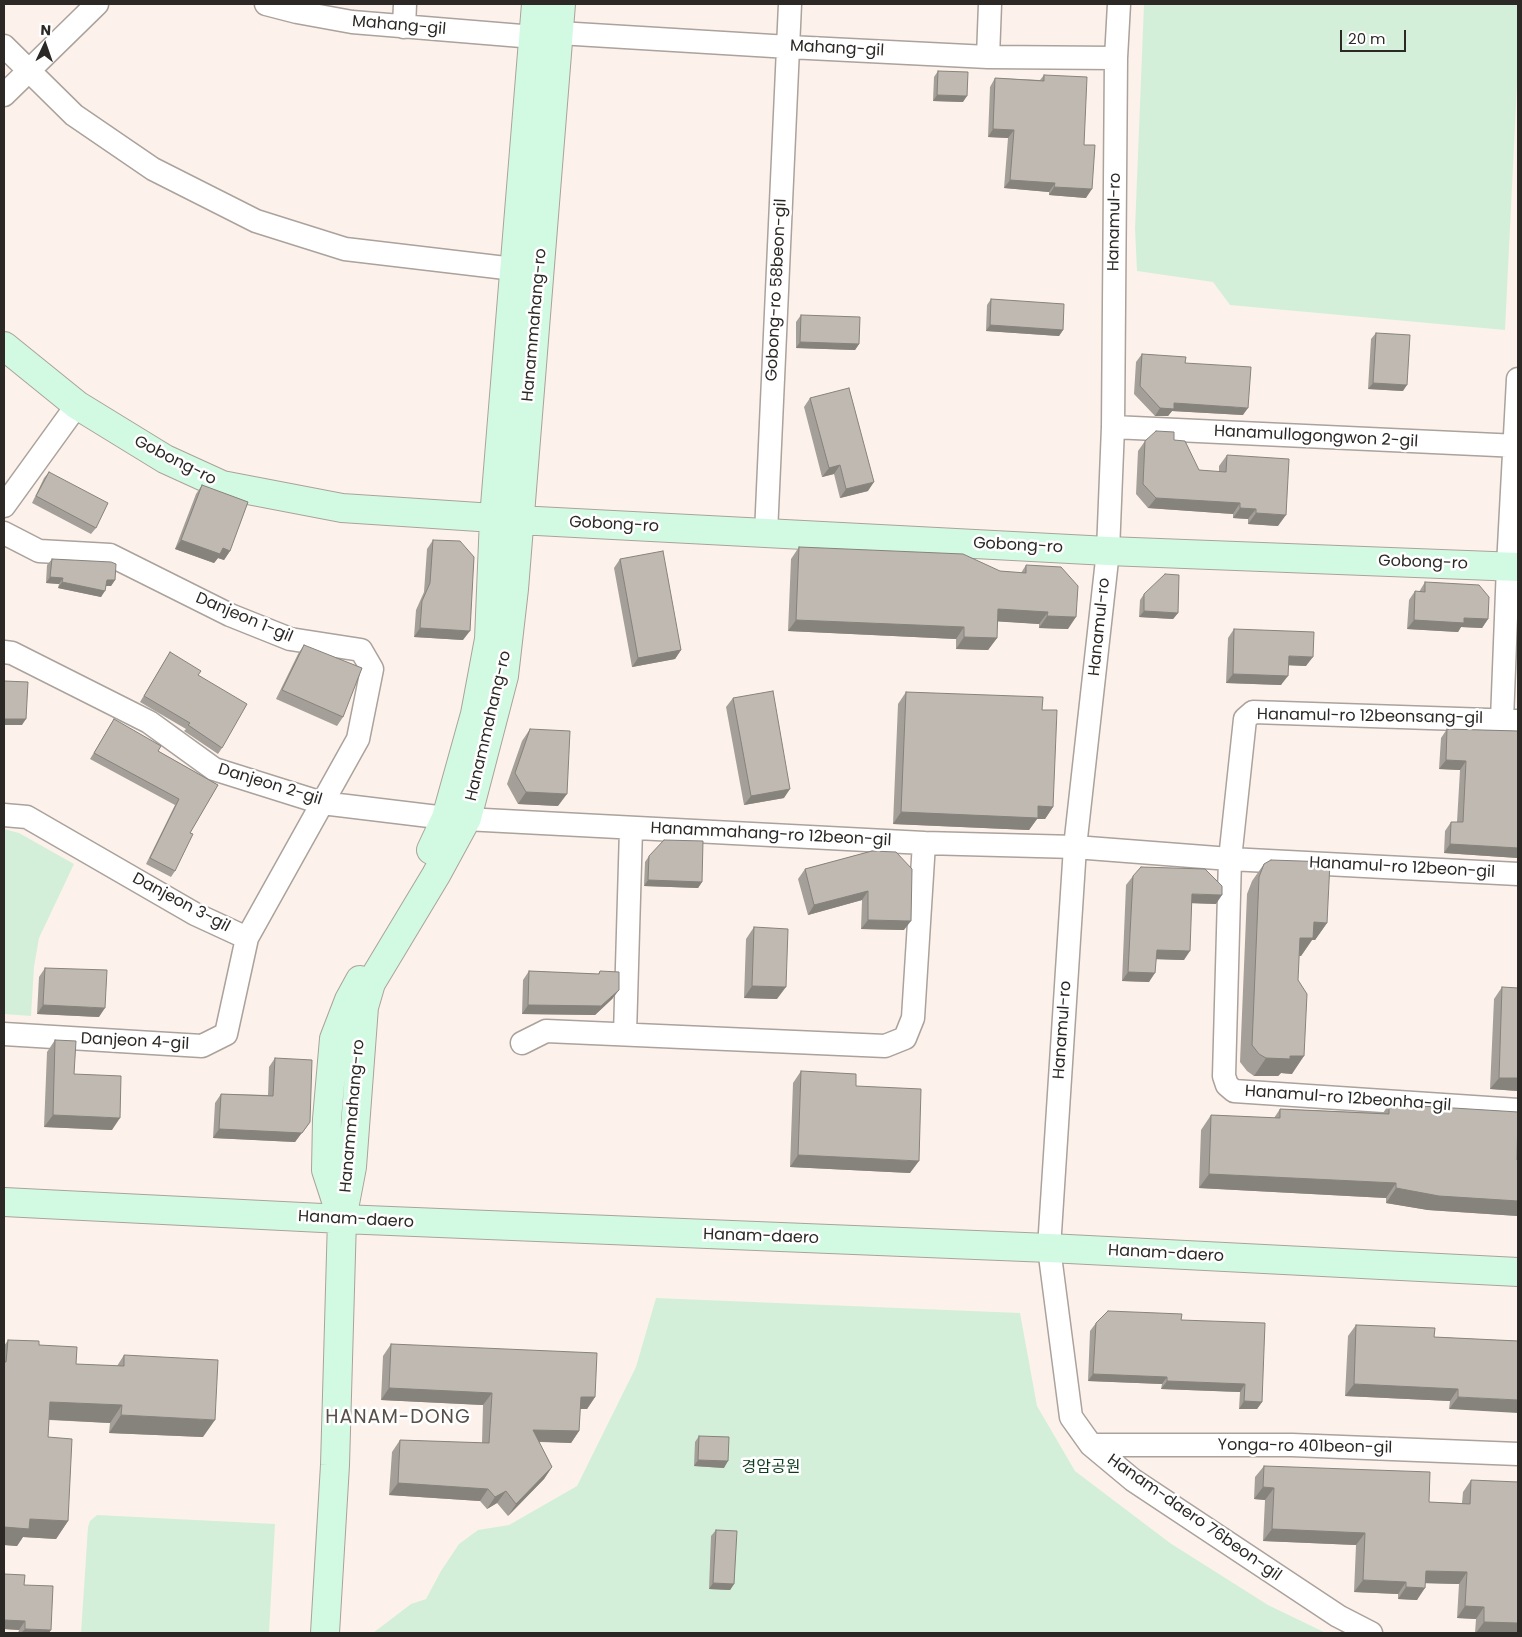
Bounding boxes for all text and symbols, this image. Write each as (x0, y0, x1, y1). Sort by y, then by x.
street label: Mahang-gil (351, 12, 447, 40)
north arrow (20, 20, 70, 70)
text: N (40, 20, 52, 40)
scale bar (1342, 20, 1408, 52)
text: 20 m (1348, 28, 1386, 49)
street label: Mahang-gil (789, 37, 885, 61)
street label: Hanamul-ro (1105, 173, 1125, 271)
street label: Gobong-ro 58beon-gil (763, 198, 791, 382)
street label: Hanammahang-ro (519, 248, 551, 402)
street label: Hanamullogongwon 2-gil (1213, 422, 1419, 452)
street label: Gobong-ro (131, 432, 219, 490)
street label: Gobong-ro (569, 513, 659, 537)
street label: Gobong-ro (973, 534, 1063, 558)
street label: Gobong-ro (1378, 552, 1468, 574)
street label: Hanamul-ro (1085, 577, 1115, 677)
street label: Danjeon 1-gil (193, 589, 295, 647)
street label: Hanammahang-ro (462, 649, 516, 803)
street label: Hanamul-ro 12beonsang-gil (1257, 705, 1483, 729)
street label: Danjeon 2-gil (216, 760, 324, 810)
street label: Hanammahang-ro 12beon-gil (650, 819, 892, 851)
street label: Hanamul-ro 12beon-gil (1309, 854, 1495, 882)
street label: Danjeon 3-gil (129, 869, 233, 937)
street label: Hanamul-ro (1050, 980, 1076, 1080)
street label: Danjeon 4-gil (80, 1030, 190, 1054)
street label: Hanammahang-ro (337, 1039, 369, 1193)
street label: Hanamul-ro 12beonha-gil (1244, 1082, 1452, 1116)
street label: Hanam-daero (298, 1207, 414, 1233)
street label: Hanam-daero (703, 1225, 819, 1249)
street label: Hanam-daero (1108, 1241, 1224, 1267)
district label: HANAM-DONG (324, 1407, 472, 1429)
street label: Yonga-ro 401beon-gil (1217, 1436, 1393, 1458)
street label: Hanam-daero 76beon-gil (1103, 1451, 1285, 1585)
park label: 경암공원 (742, 1458, 800, 1478)

